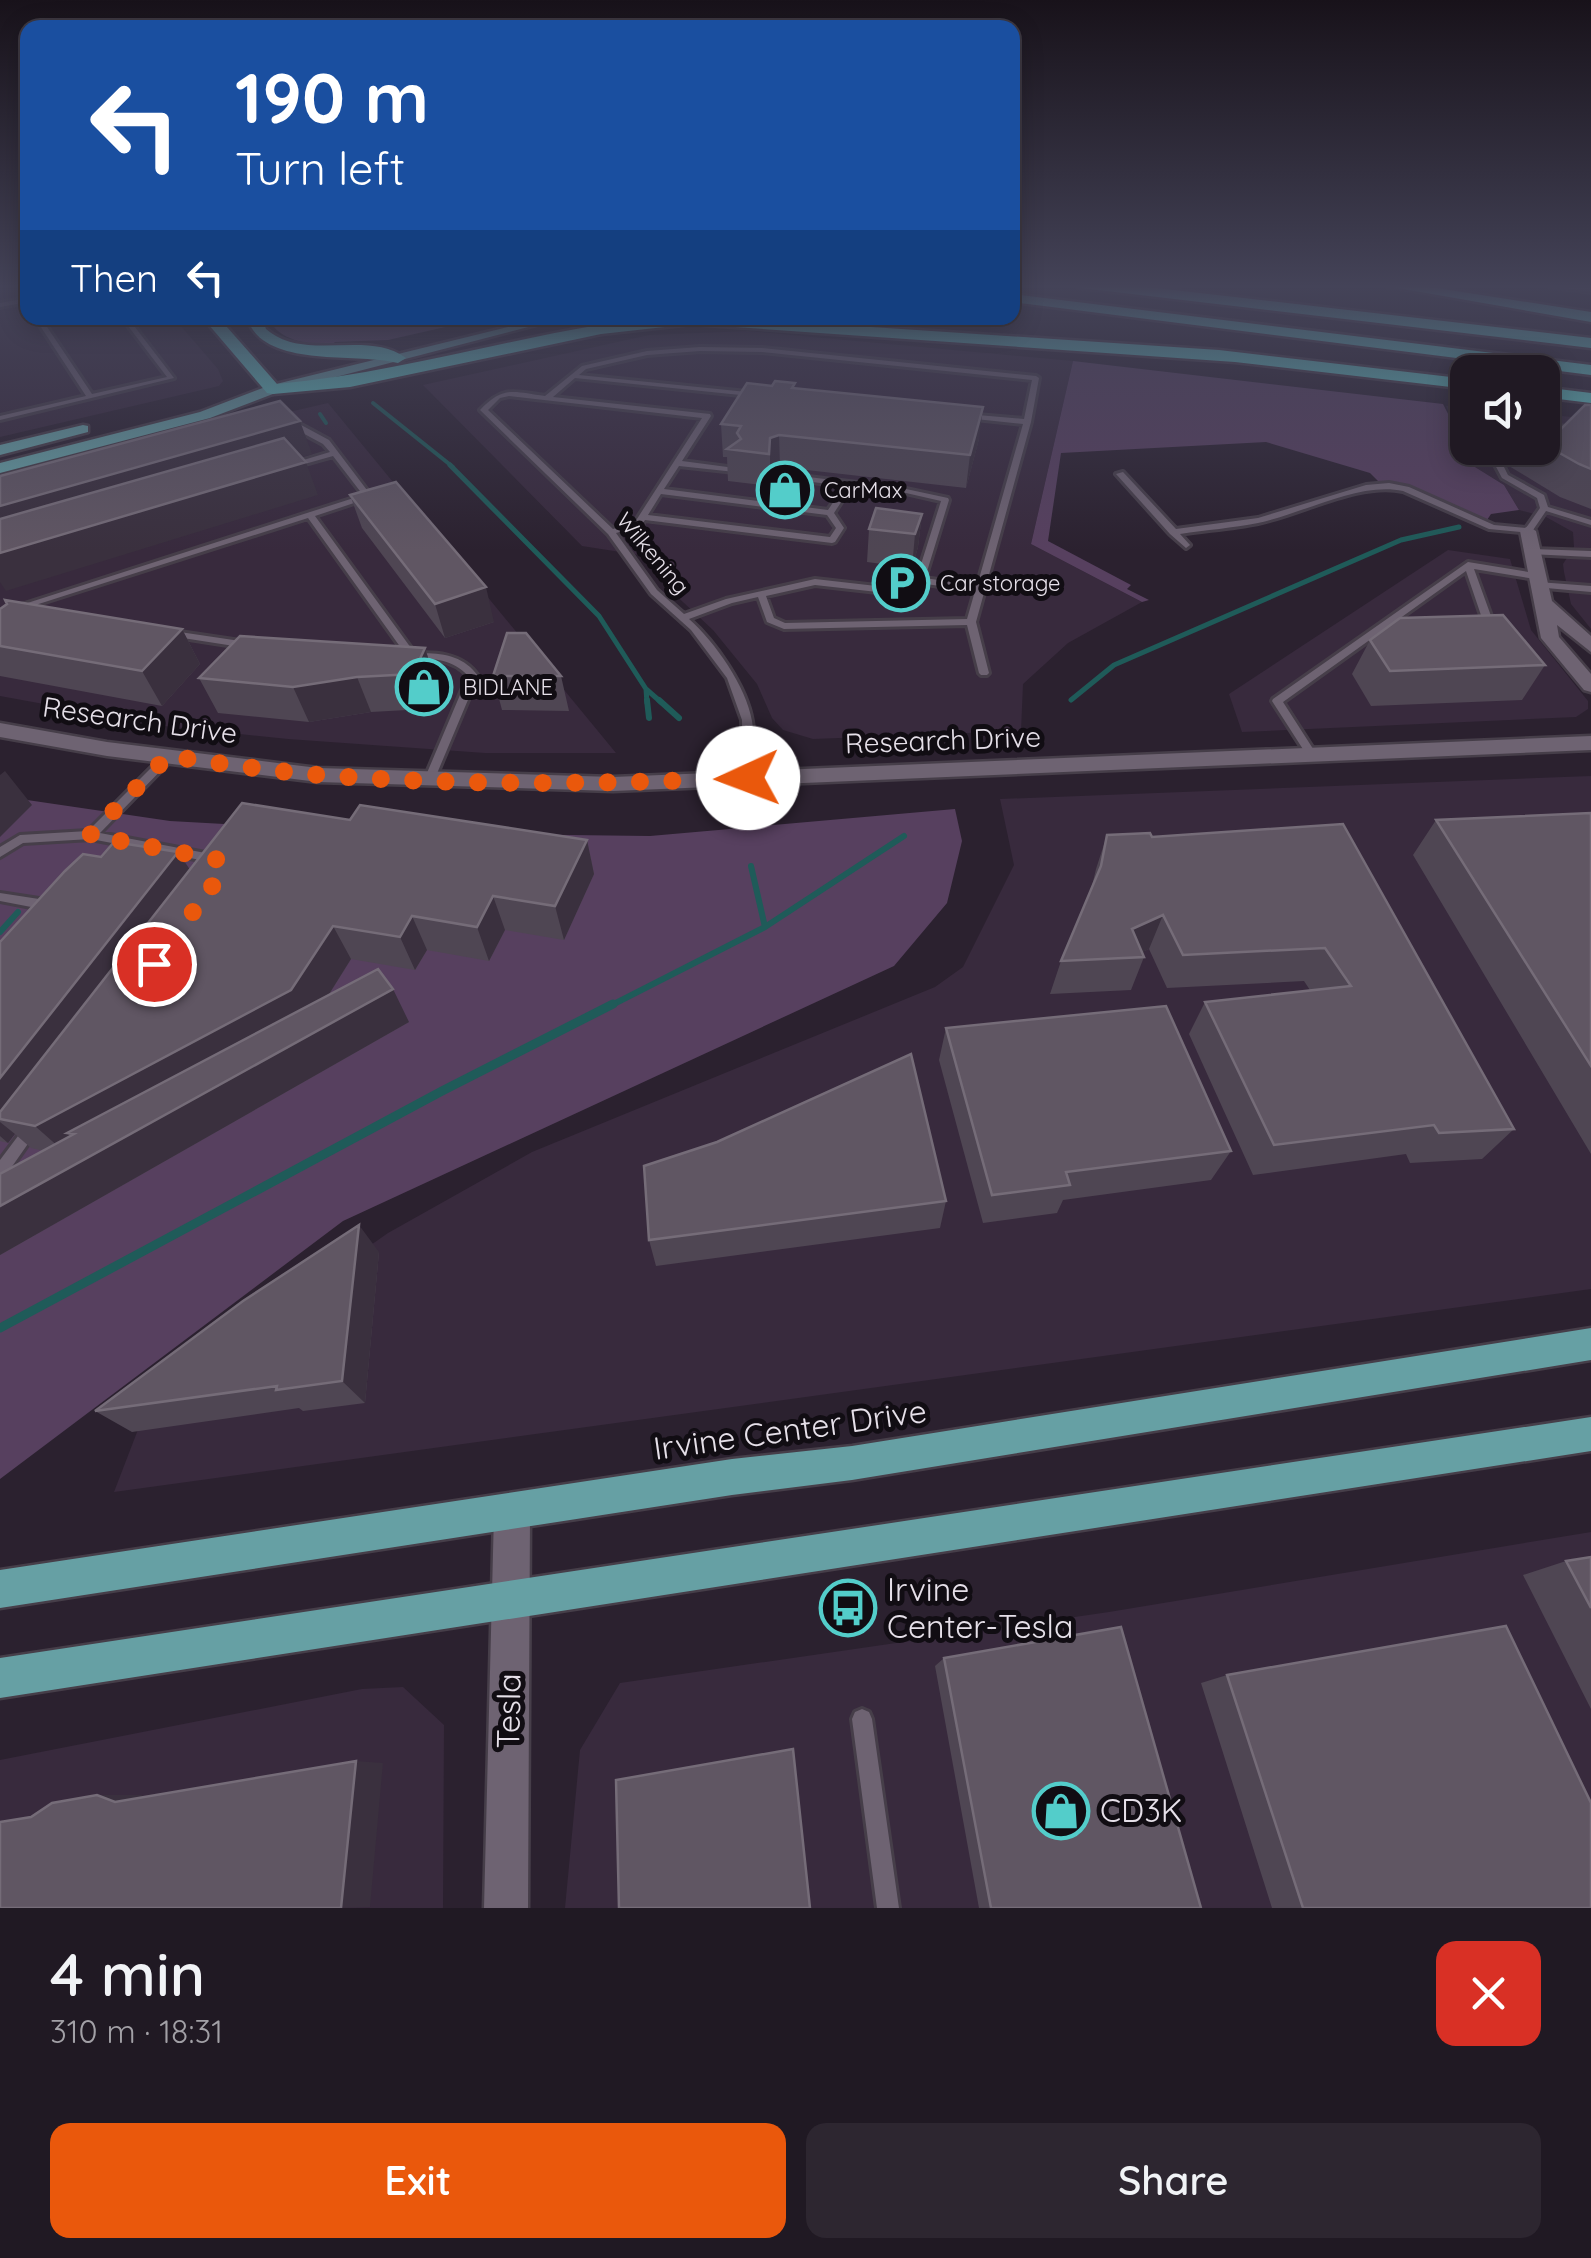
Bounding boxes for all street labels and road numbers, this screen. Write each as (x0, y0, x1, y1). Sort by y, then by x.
street label: Wilkening (611, 506, 695, 600)
street label: Research Drive (41, 689, 240, 750)
street label: Research Drive (844, 719, 1042, 760)
street label: Irvine Center Drive (651, 1390, 929, 1468)
street label: Tesla (487, 1673, 529, 1749)

